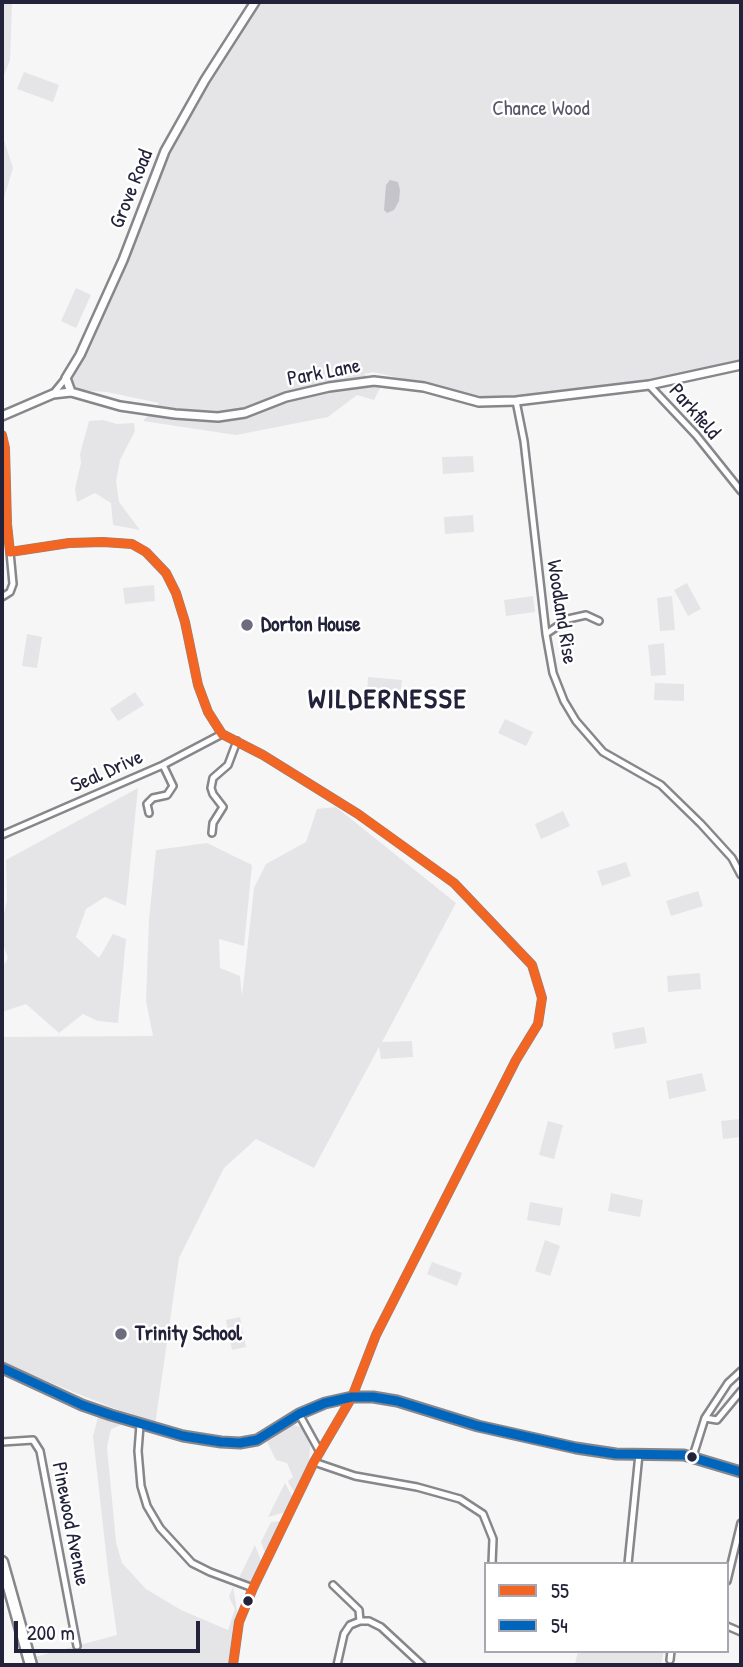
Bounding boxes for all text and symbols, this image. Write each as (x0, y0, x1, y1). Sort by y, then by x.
park label: Chance Wood (492, 96, 590, 122)
street label: Grove Road (105, 146, 159, 232)
street label: Park Lane (285, 354, 363, 392)
street label: Parkfield (663, 379, 725, 445)
street label: Woodland Rise (540, 558, 582, 666)
place label: Dorton House (261, 612, 361, 638)
marker: Dorton House (239, 617, 255, 633)
district label: WILDERNESSE (309, 684, 467, 718)
street label: Seal Drive (67, 745, 147, 799)
place label: Trinity School (135, 1321, 242, 1347)
marker: Trinity School (113, 1326, 129, 1342)
unlabelled marker (685, 1450, 699, 1464)
street label: Pinewood Avenue (46, 1460, 94, 1588)
legend (484, 1562, 729, 1653)
text: 55 (551, 1576, 569, 1605)
unlabelled marker (241, 1594, 255, 1608)
scale bar (18, 1608, 203, 1652)
text: 54 (551, 1611, 568, 1640)
text: 200 m (27, 1618, 75, 1647)

